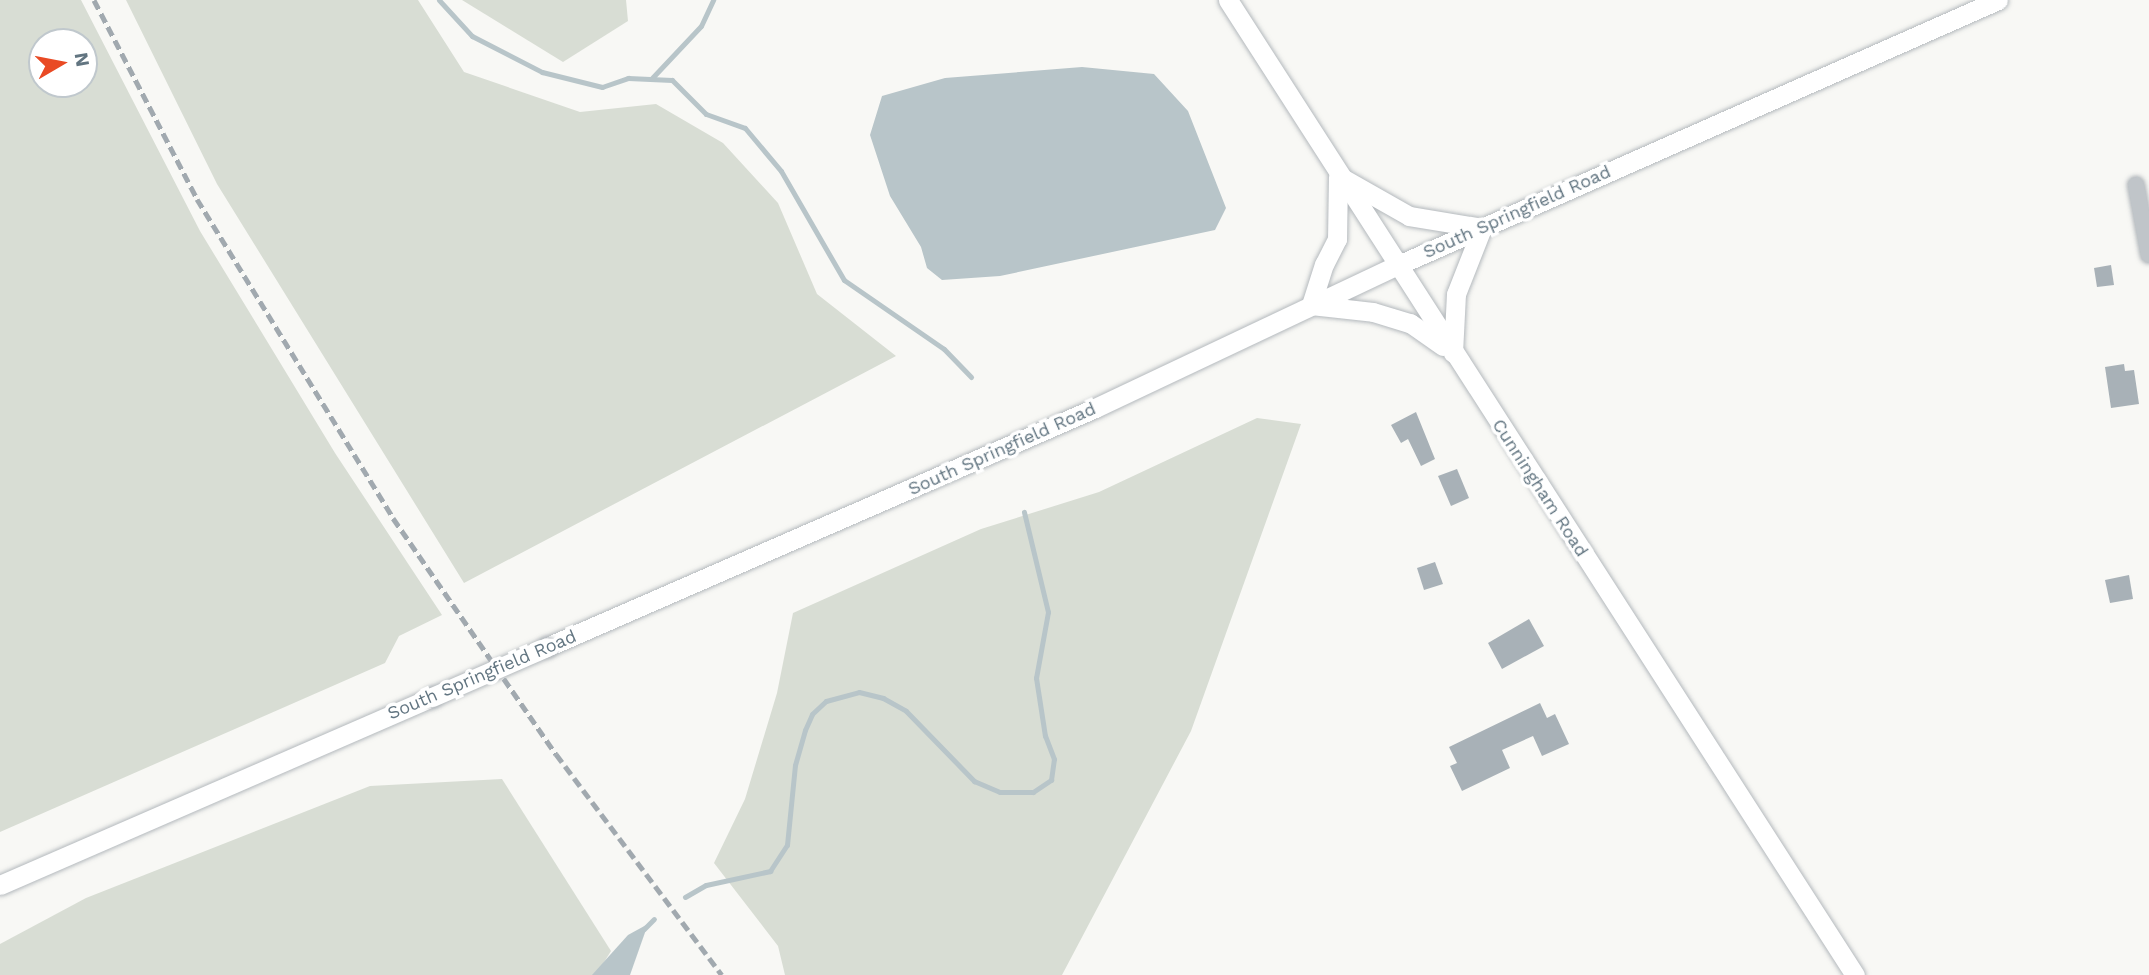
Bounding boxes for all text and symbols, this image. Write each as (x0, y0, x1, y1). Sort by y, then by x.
north arrow (28, 28, 98, 98)
text: N (70, 51, 95, 69)
street label: South Springfield Road (1420, 161, 1614, 263)
street label: South Springfield Road (905, 398, 1099, 500)
street label: Cunningham Road (1487, 415, 1593, 561)
street label: South Springfield Road (384, 625, 580, 725)

